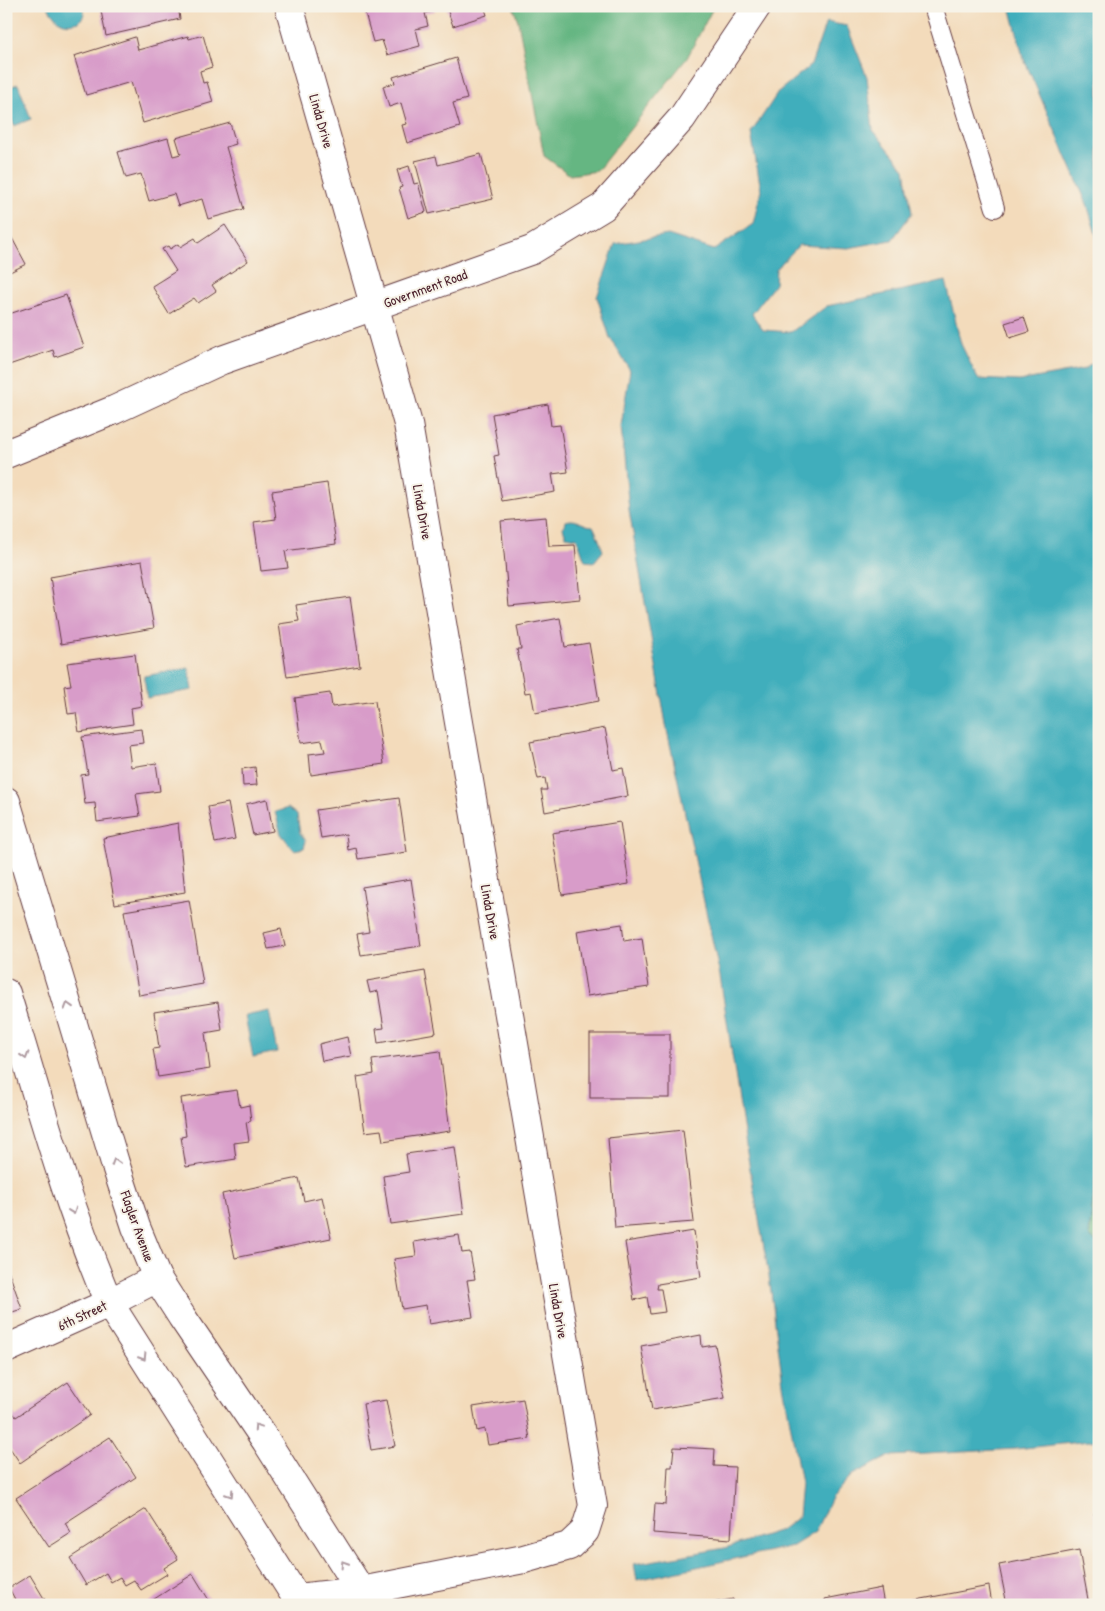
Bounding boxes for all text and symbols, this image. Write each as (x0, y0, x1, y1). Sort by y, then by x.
street label: Linda Drive (305, 92, 339, 151)
street label: Government Road (381, 264, 470, 312)
street label: Linda Drive (409, 483, 437, 541)
street label: Linda Drive (477, 883, 505, 941)
one-way arrow (64, 1003, 74, 1011)
one-way arrow (20, 1051, 30, 1060)
one-way arrow (111, 1158, 121, 1167)
street label: Flagler Avenue (115, 1187, 160, 1265)
one-way arrow (67, 1207, 77, 1215)
street label: Linda Drive (545, 1282, 573, 1340)
street label: 6th Street (54, 1295, 110, 1335)
one-way arrow (137, 1352, 146, 1361)
one-way arrow (254, 1423, 263, 1432)
one-way arrow (224, 1489, 234, 1498)
one-way arrow (341, 1560, 351, 1569)

